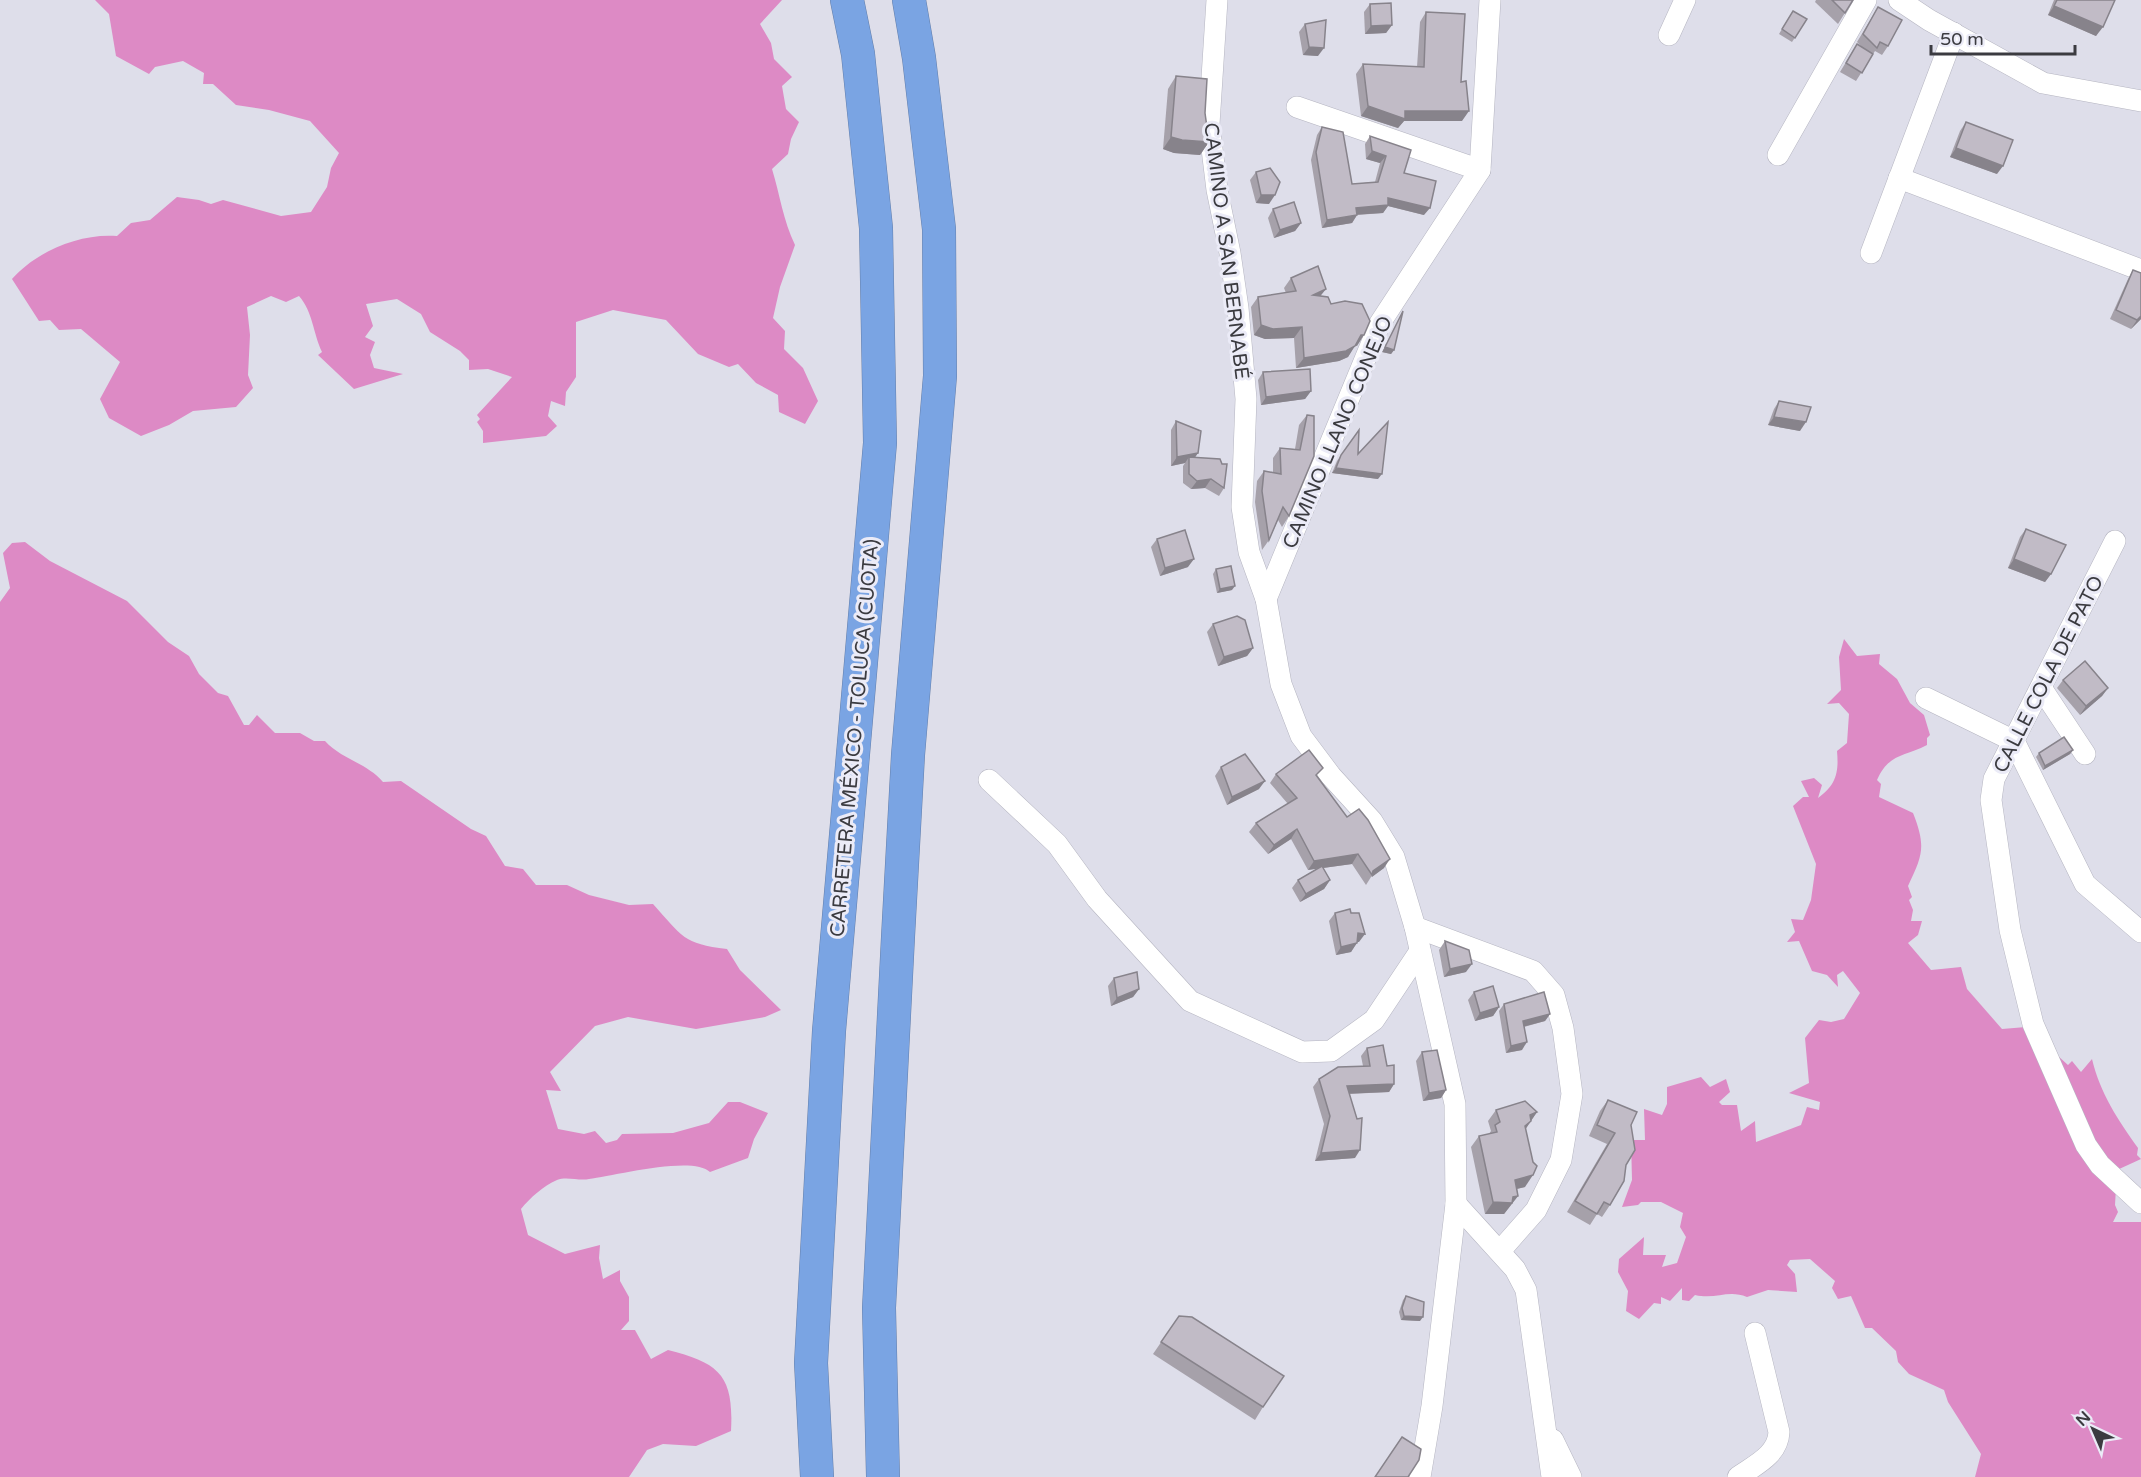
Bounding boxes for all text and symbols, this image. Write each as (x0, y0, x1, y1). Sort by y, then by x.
scale bar (1931, 18, 2075, 56)
text: 50 m (1940, 28, 1984, 50)
street label: CAMINO A SAN BERNABÉ (1198, 121, 1255, 381)
street label: CAMINO LLANO CONEJO (1278, 312, 1398, 552)
street label: CARRETERA MÉXICO - TOLUCA (CUOTA) (825, 538, 884, 938)
street label: CALLE COLA DE PATO (1989, 572, 2109, 777)
north arrow (2063, 1399, 2123, 1459)
text: N (2072, 1407, 2095, 1431)

